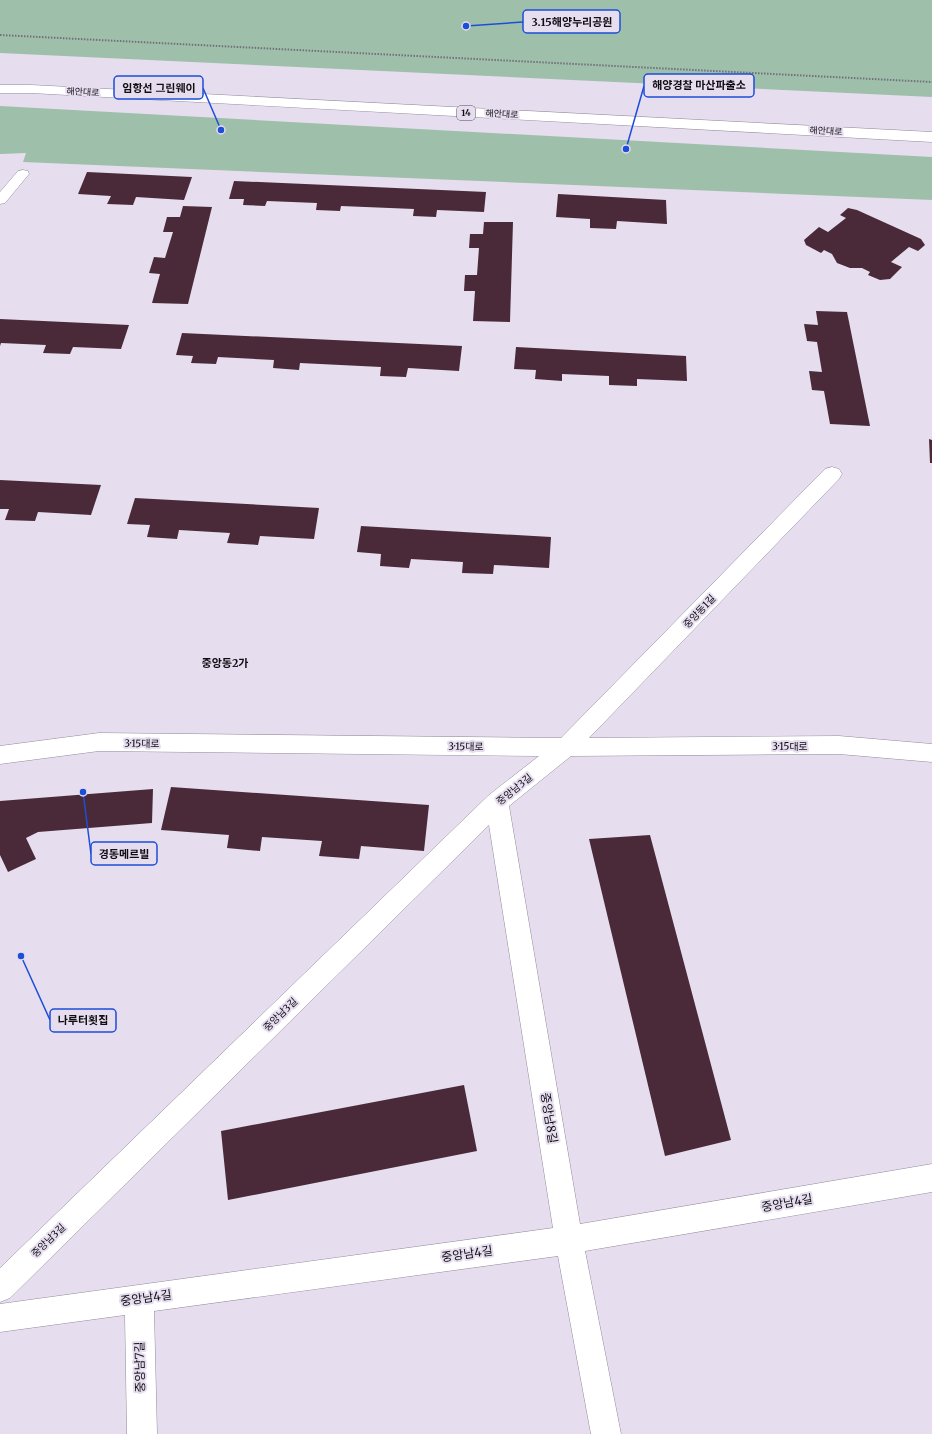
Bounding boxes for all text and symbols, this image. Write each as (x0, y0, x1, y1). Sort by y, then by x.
callout: 3.15해양누리공원 (523, 10, 620, 33)
text: 3.15해양누리공원 (532, 15, 612, 29)
callout: 해양경찰 마산파출소 (644, 74, 754, 97)
callout: 임항선 그린웨이 (114, 76, 203, 99)
text: 해양경찰 마산파출소 (652, 78, 746, 92)
text: 임항선 그린웨이 (122, 81, 196, 95)
street label: 해안대로 (66, 85, 100, 98)
road number: 14 (457, 106, 475, 120)
street label: 해안대로 (485, 107, 519, 120)
street label: 해안대로 (809, 124, 843, 137)
street label: 중앙동1길 (680, 592, 718, 631)
district label: 중앙동2가 (202, 656, 248, 670)
street label: 3·15대로 (124, 737, 160, 750)
street label: 3·15대로 (448, 740, 484, 753)
street label: 3·15대로 (772, 740, 808, 753)
street label: 중앙남3길 (494, 771, 535, 808)
callout: 경동메르빌 (91, 842, 157, 865)
text: 경동메르빌 (99, 847, 149, 861)
street label: 중앙남3길 (261, 995, 300, 1034)
callout: 나루터횟집 (50, 1009, 116, 1032)
text: 나루터횟집 (58, 1013, 108, 1027)
street label: 중앙남8길 (538, 1091, 561, 1144)
street label: 중앙남4길 (760, 1191, 814, 1214)
street label: 중앙남3길 (29, 1221, 68, 1260)
street label: 중앙남4길 (440, 1242, 494, 1265)
street label: 중앙남4길 (119, 1286, 173, 1309)
street label: 중앙남7길 (132, 1341, 147, 1393)

